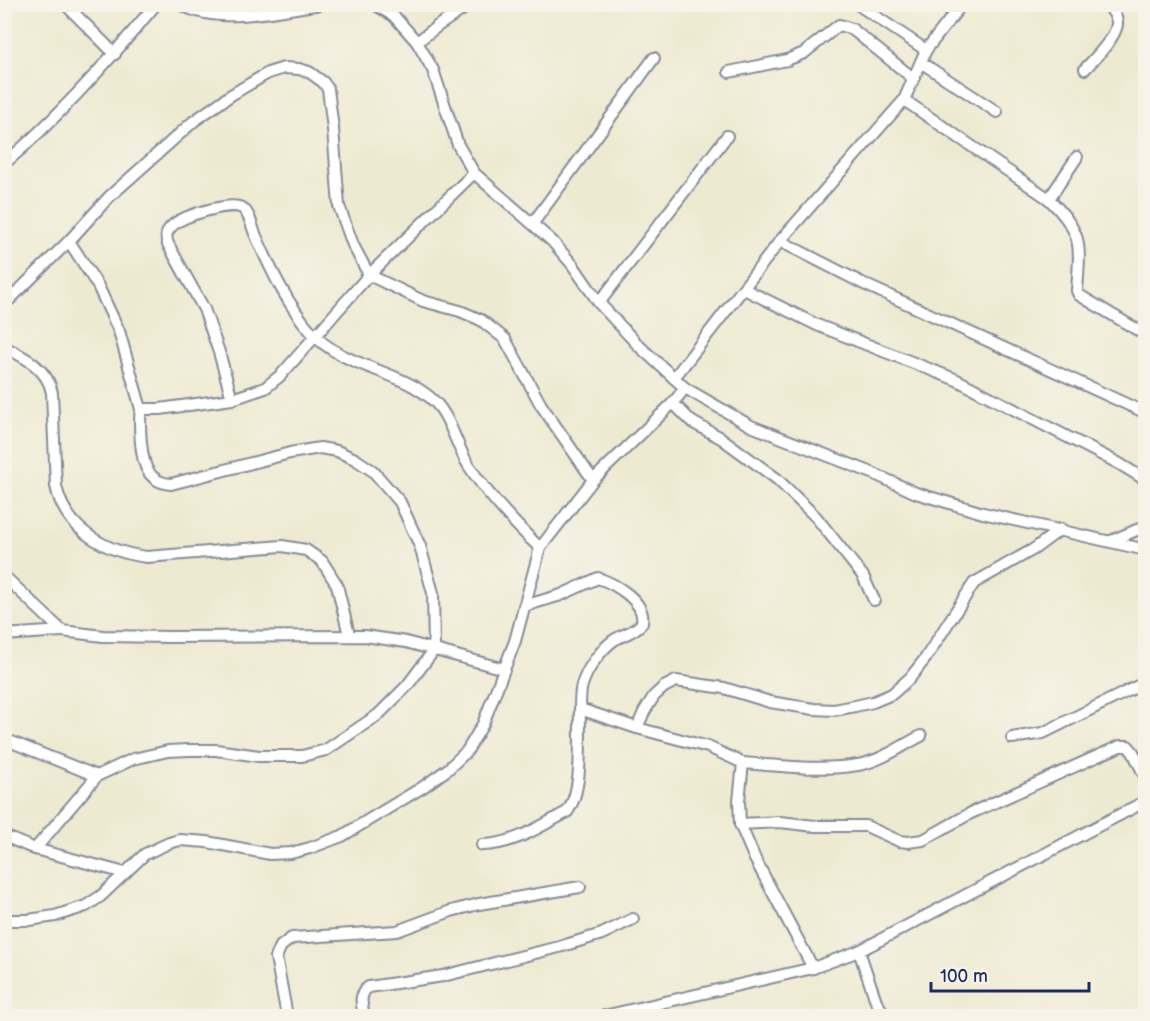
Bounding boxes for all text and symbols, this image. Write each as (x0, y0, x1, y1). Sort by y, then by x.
scale bar (931, 955, 1088, 993)
text: 100 m (940, 966, 988, 987)

